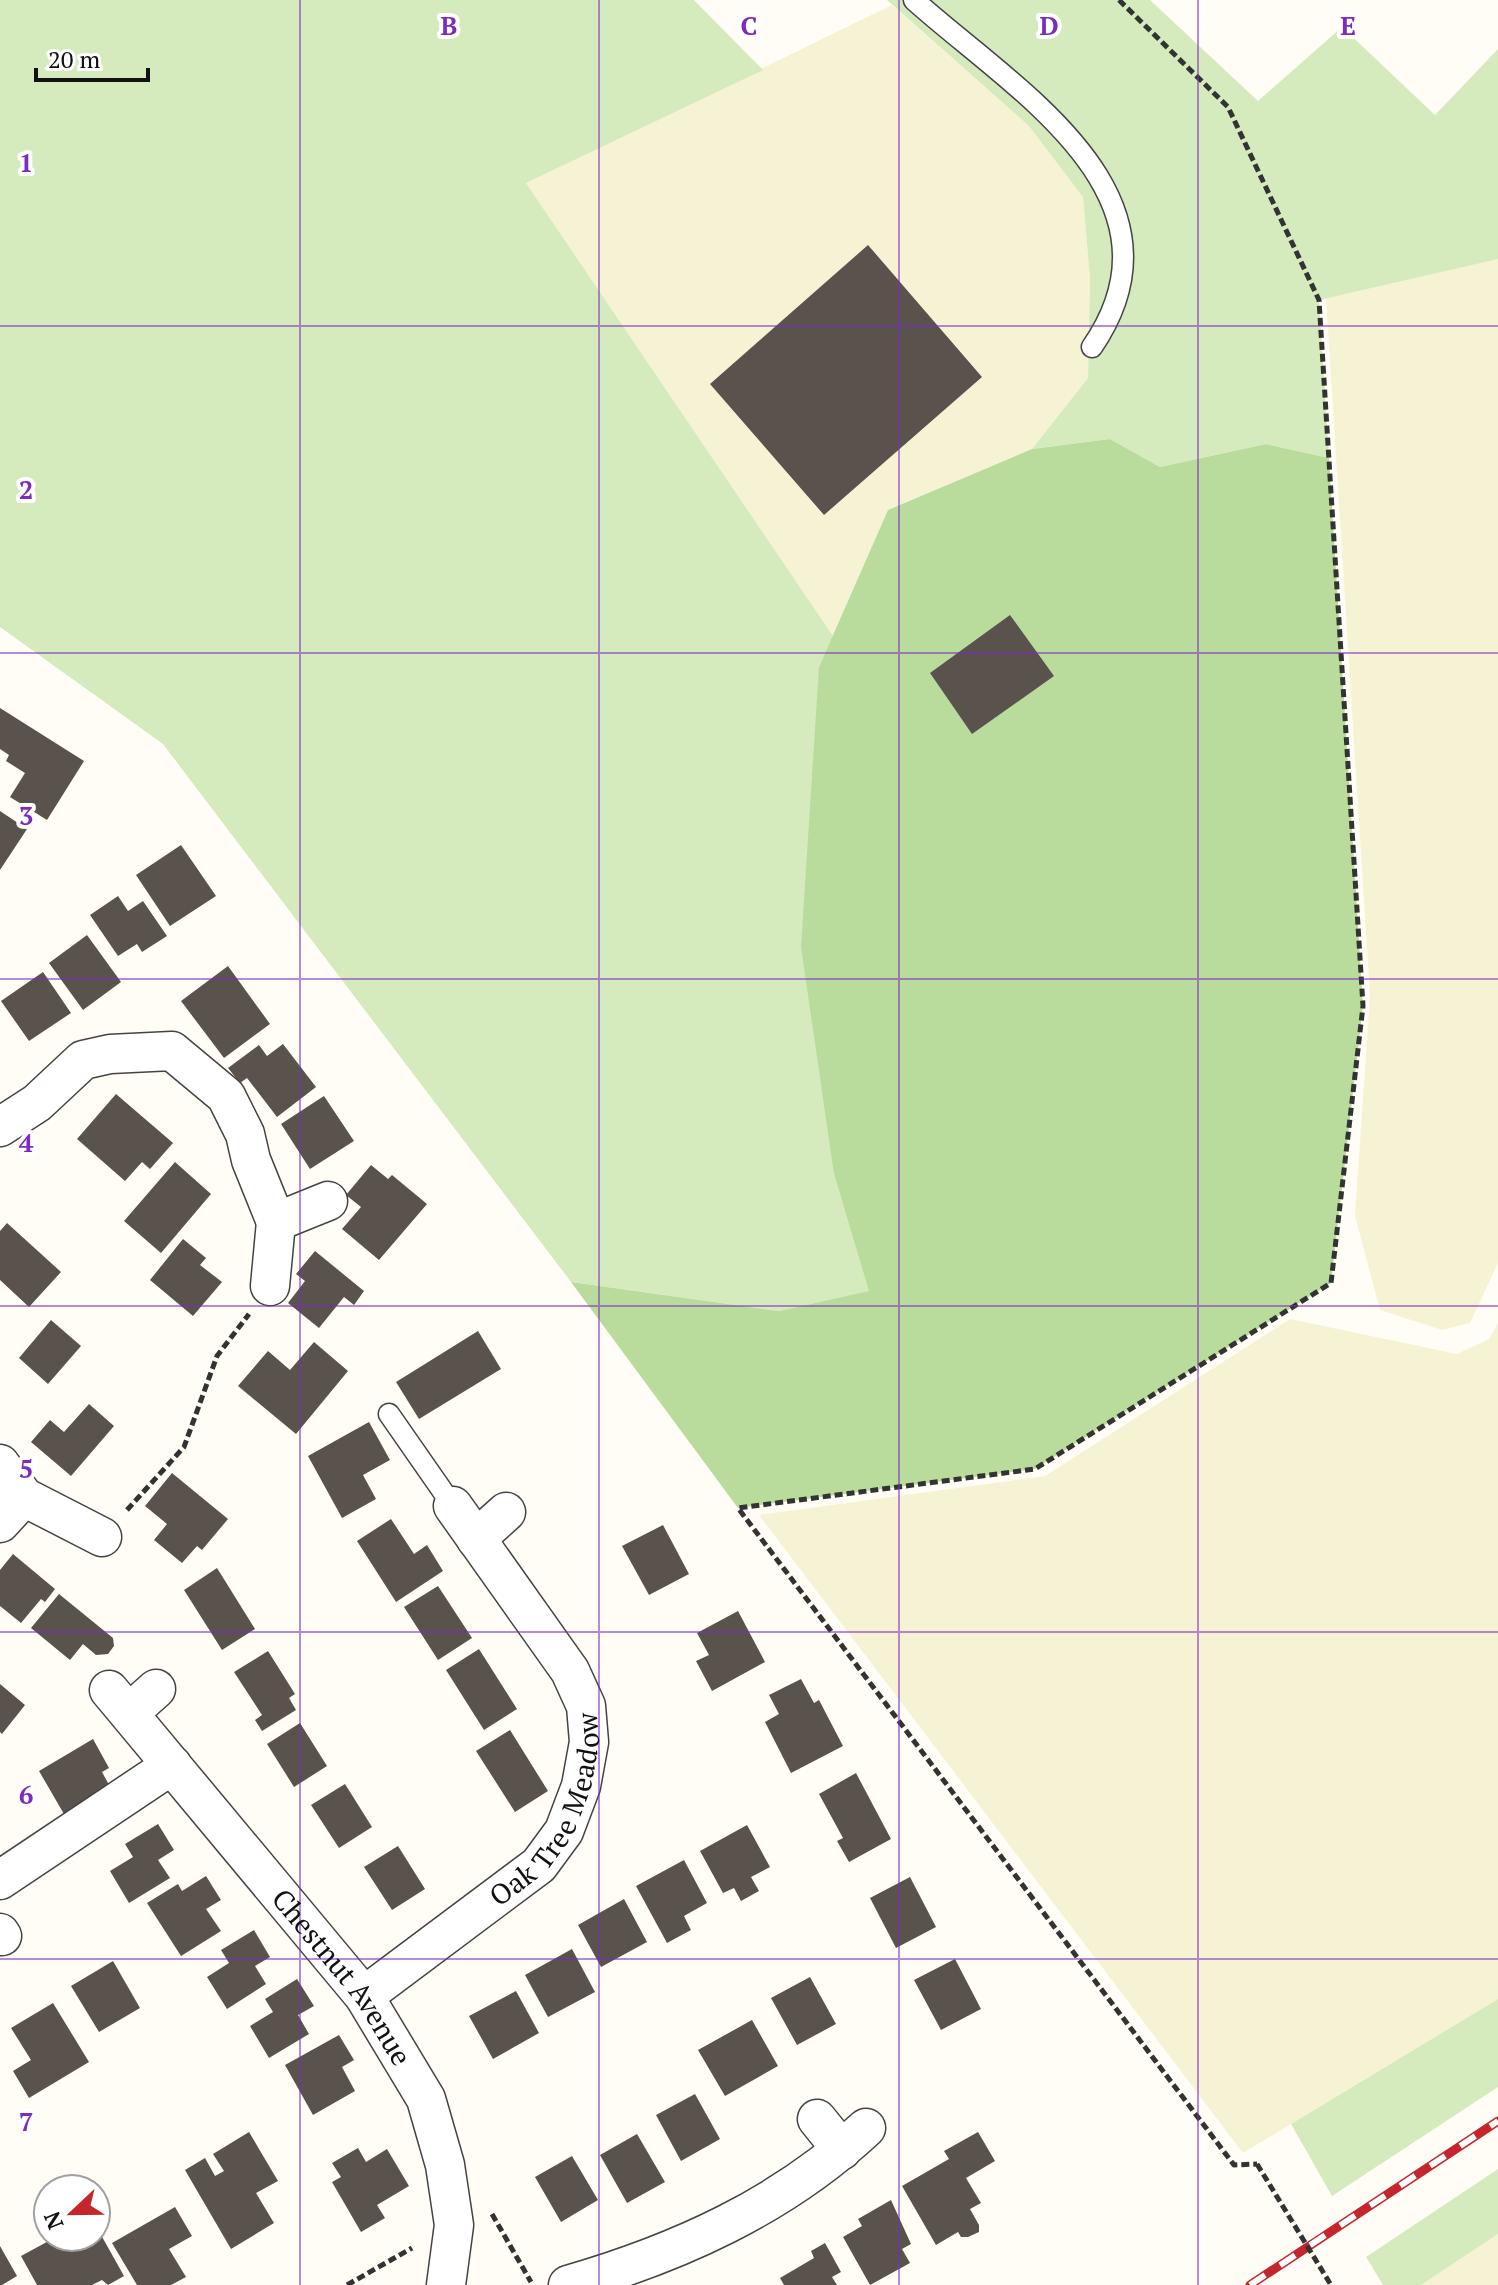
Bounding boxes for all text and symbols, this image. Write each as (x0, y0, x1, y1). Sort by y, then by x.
text: B (441, 8, 457, 42)
text: C (741, 8, 757, 42)
text: D (1039, 8, 1059, 42)
text: E (1340, 8, 1356, 42)
scale bar (36, 32, 148, 82)
text: 20 m (48, 43, 100, 75)
text: 1 (19, 145, 33, 179)
text: 2 (19, 472, 33, 506)
text: 3 (19, 798, 33, 832)
text: 4 (19, 1125, 34, 1159)
text: 5 (19, 1451, 33, 1485)
street label: Oak Tree Meadow (481, 1711, 607, 1914)
text: 6 (19, 1777, 33, 1811)
street label: Chestnut Avenue (264, 1881, 420, 2072)
text: 7 (19, 2104, 33, 2138)
north arrow (32, 2173, 112, 2253)
text: N (36, 2207, 70, 2234)

